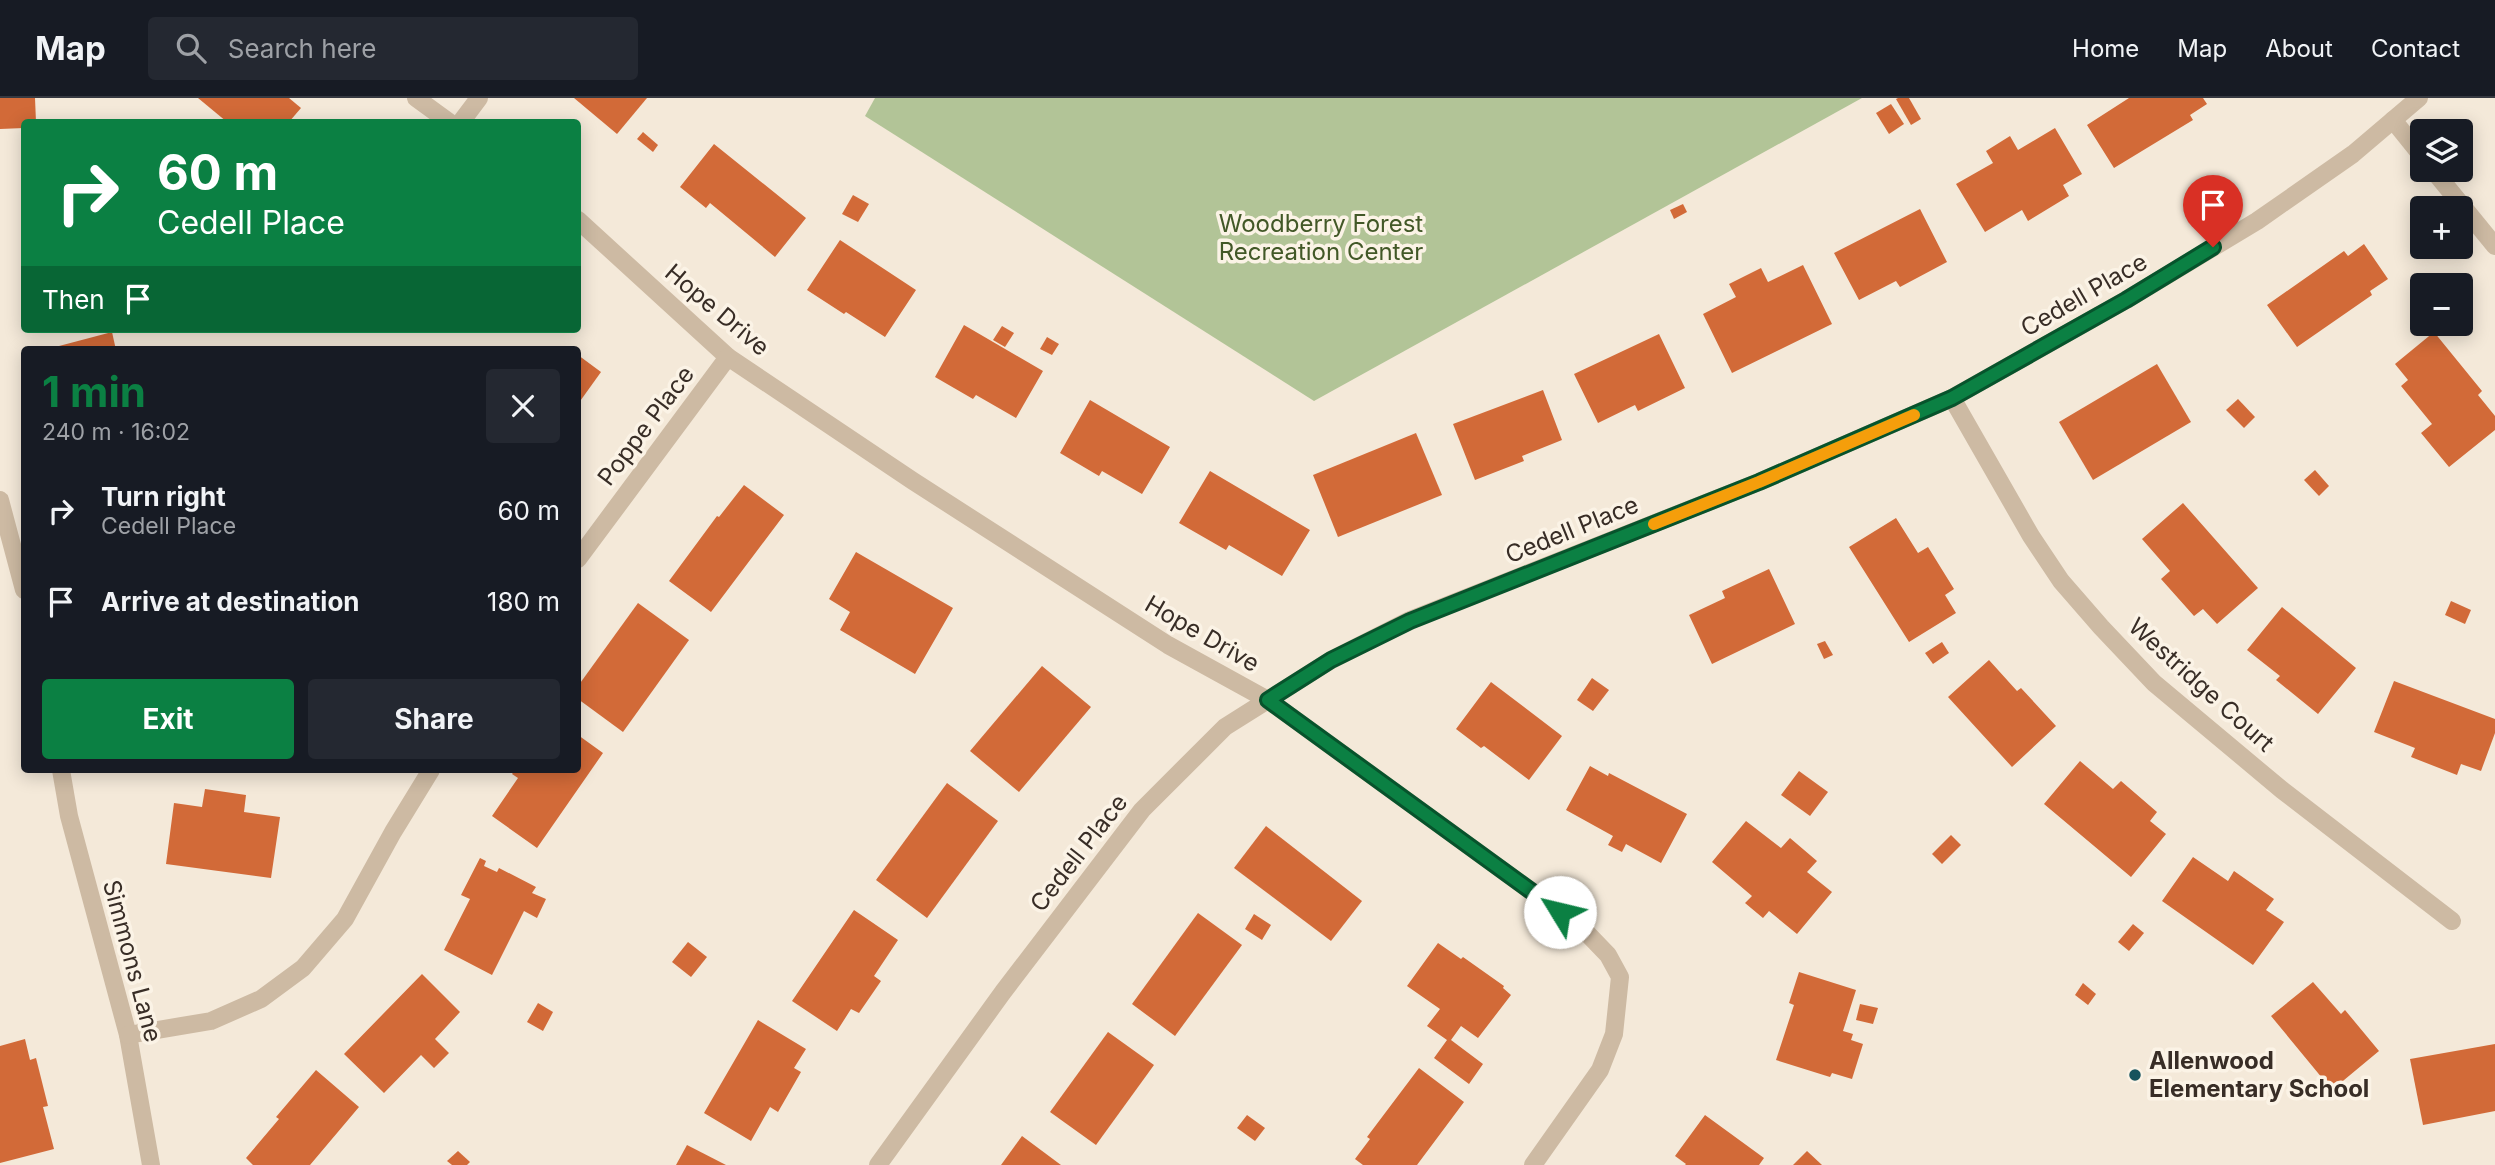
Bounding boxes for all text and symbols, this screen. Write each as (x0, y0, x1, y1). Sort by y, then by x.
search box (148, 17, 638, 80)
text: Map (35, 28, 106, 68)
icon: search (172, 29, 210, 67)
text: Search here (228, 33, 376, 64)
text: Home (2072, 34, 2139, 63)
text: Map (2177, 34, 2227, 63)
text: About (2265, 34, 2333, 63)
text: Contact (2371, 34, 2460, 63)
map controls (2410, 119, 2473, 336)
button: layers (2410, 119, 2473, 182)
text: 60 m (157, 143, 278, 202)
icon: right (42, 147, 133, 238)
pin (2183, 175, 2243, 247)
icon: arrive (2194, 186, 2232, 224)
button: + (2410, 196, 2473, 259)
text: Cedell Place (157, 203, 345, 242)
park label: Woodberry Forest Recreation Center (1219, 209, 1423, 266)
street label: Cedell Place (2015, 247, 2152, 342)
street label: Hope Drive (659, 258, 775, 362)
button: − (2410, 273, 2473, 336)
icon: arrive (119, 280, 157, 318)
text: Then (42, 284, 105, 315)
street label: Poppe Place (591, 360, 700, 491)
text: 1 min (42, 366, 146, 417)
button: close (486, 369, 560, 443)
text: 240 m · 16:02 (42, 418, 190, 446)
text: Turn right (101, 481, 226, 512)
street label: Cedell Place (1501, 490, 1643, 569)
icon: right (42, 492, 80, 530)
text: 60 m (497, 495, 560, 526)
text: Cedell Place (101, 512, 236, 540)
icon: arrive (42, 583, 80, 621)
text: Arrive at destination (101, 586, 360, 617)
text: 180 m (487, 586, 560, 617)
street label: Hope Drive (1140, 589, 1265, 678)
street label: Westridge Court (2123, 612, 2280, 758)
button: Exit (42, 679, 294, 759)
button: Share (308, 679, 560, 759)
street label: Cedell Place (1024, 788, 1133, 917)
position arrow (1523, 875, 1597, 949)
street label: Simmons Lane (97, 877, 168, 1045)
place label: Allenwood Elementary School (2149, 1046, 2369, 1103)
marker: Allenwood Elementary School (2127, 1067, 2143, 1083)

